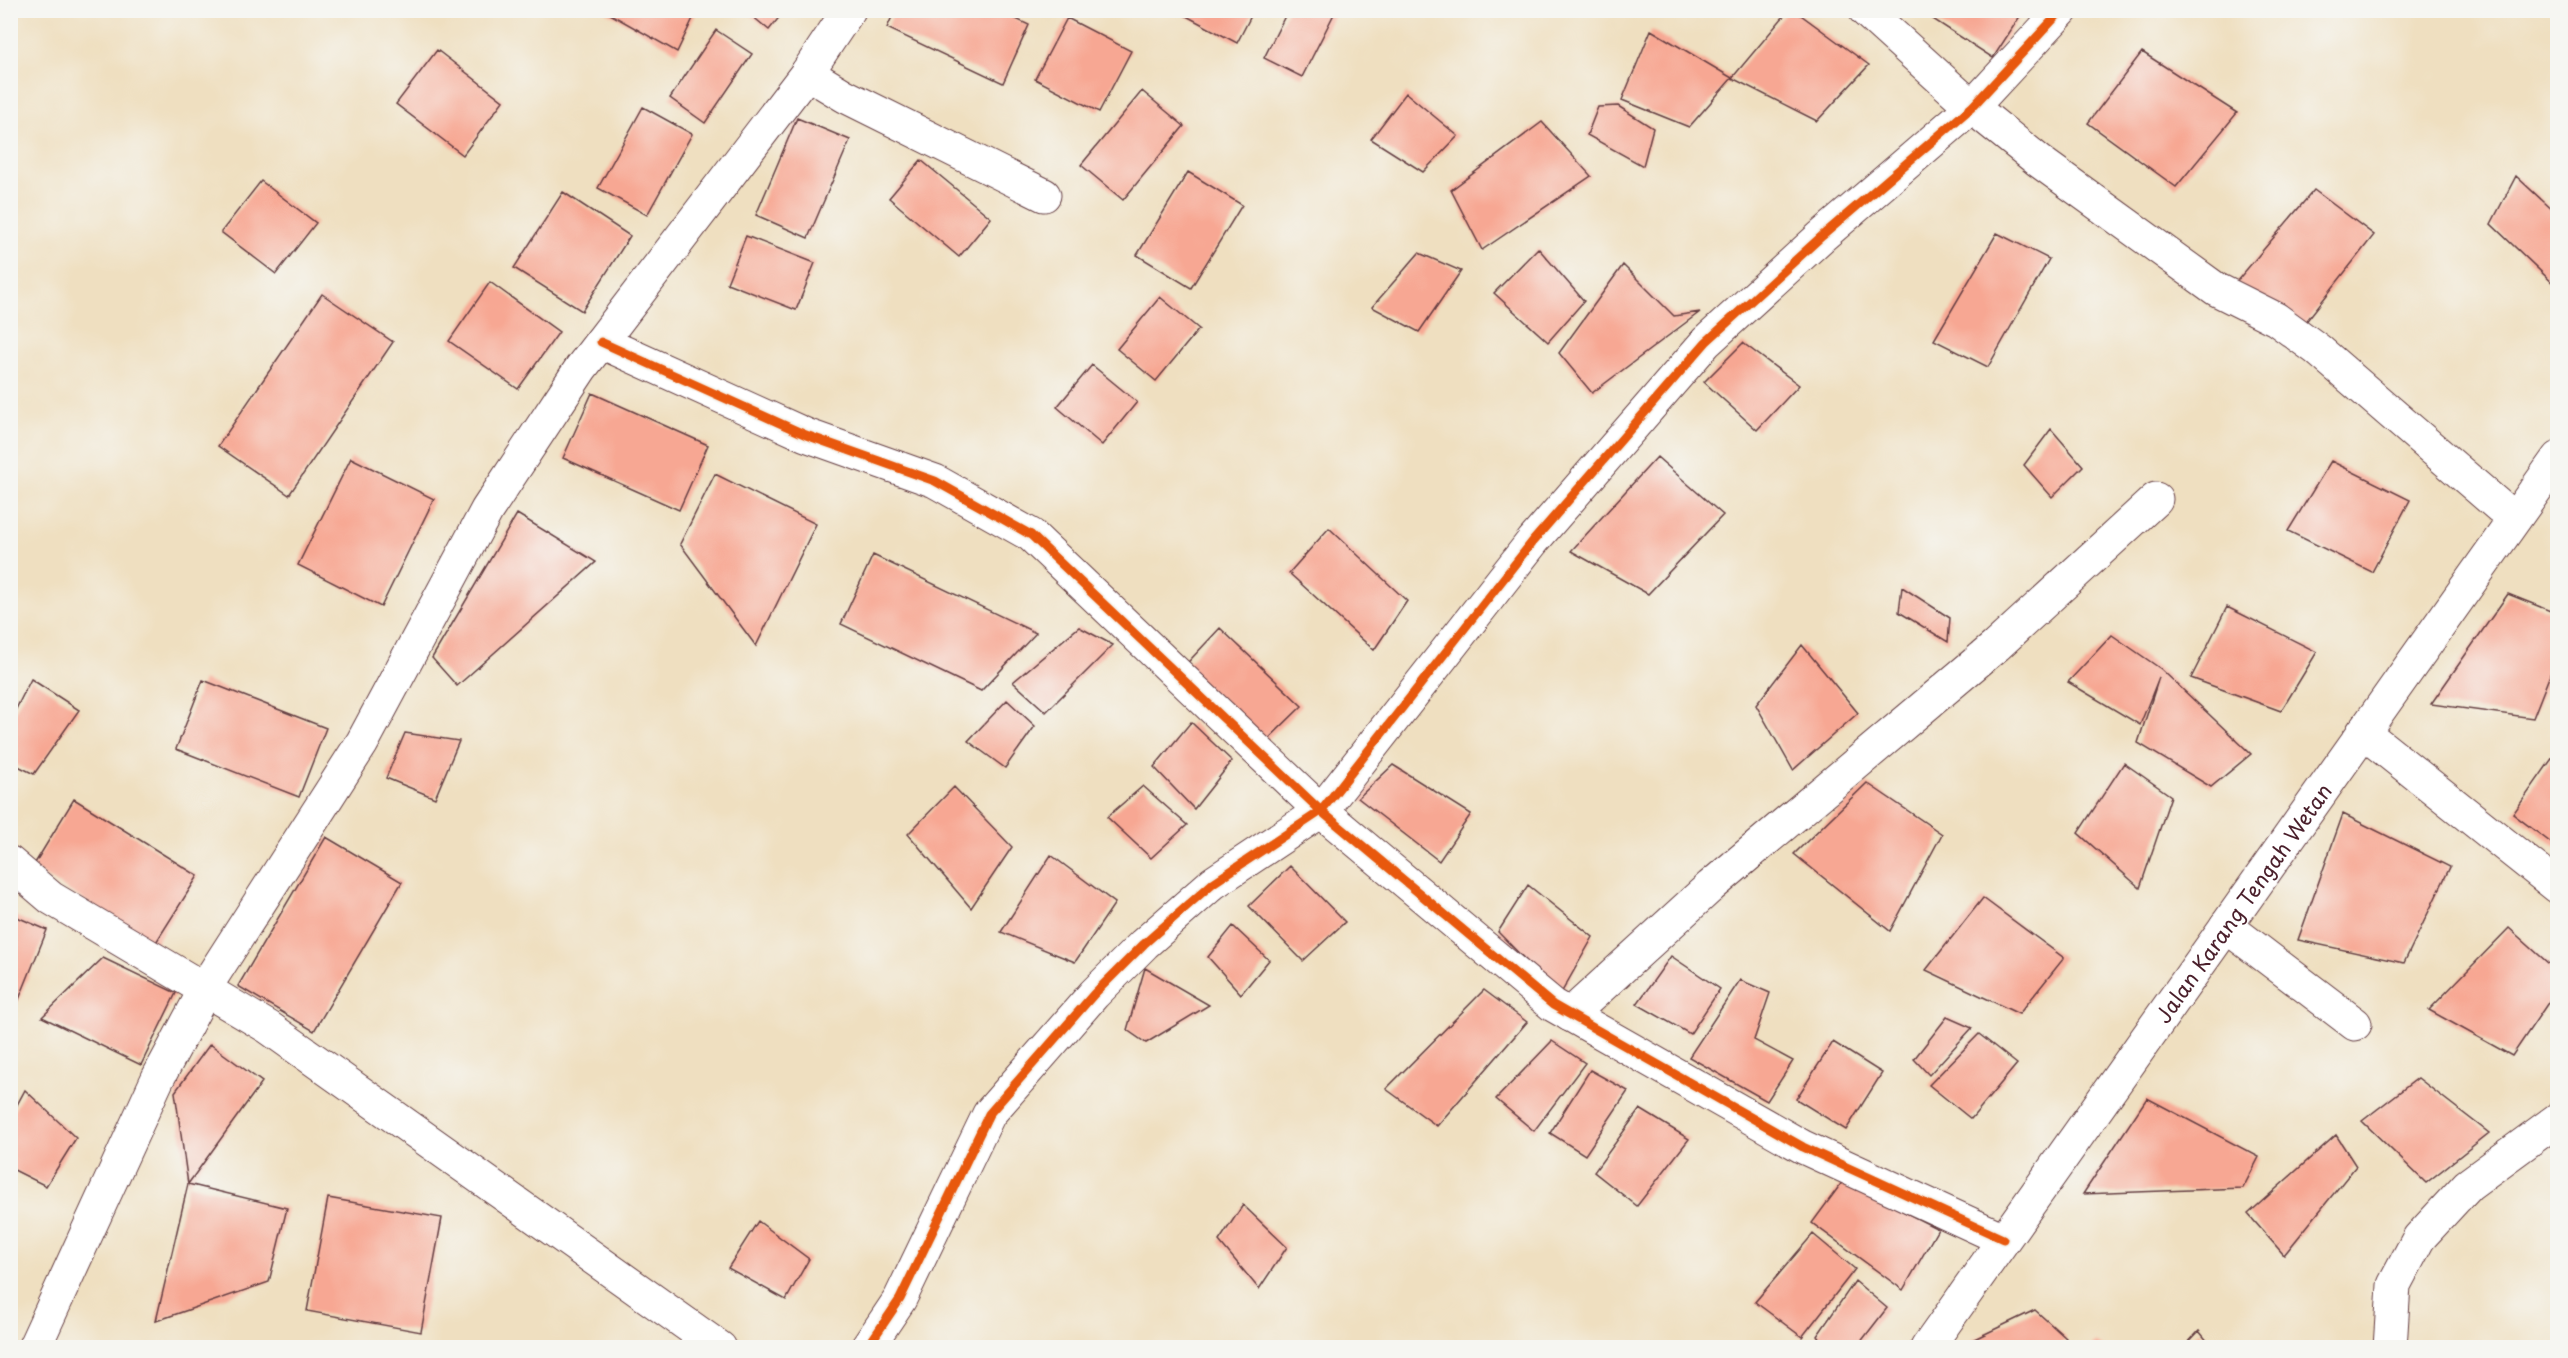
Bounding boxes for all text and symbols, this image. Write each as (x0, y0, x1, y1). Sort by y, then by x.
street label: Jalan Karang Tengah Wetan (2147, 776, 2339, 1029)

